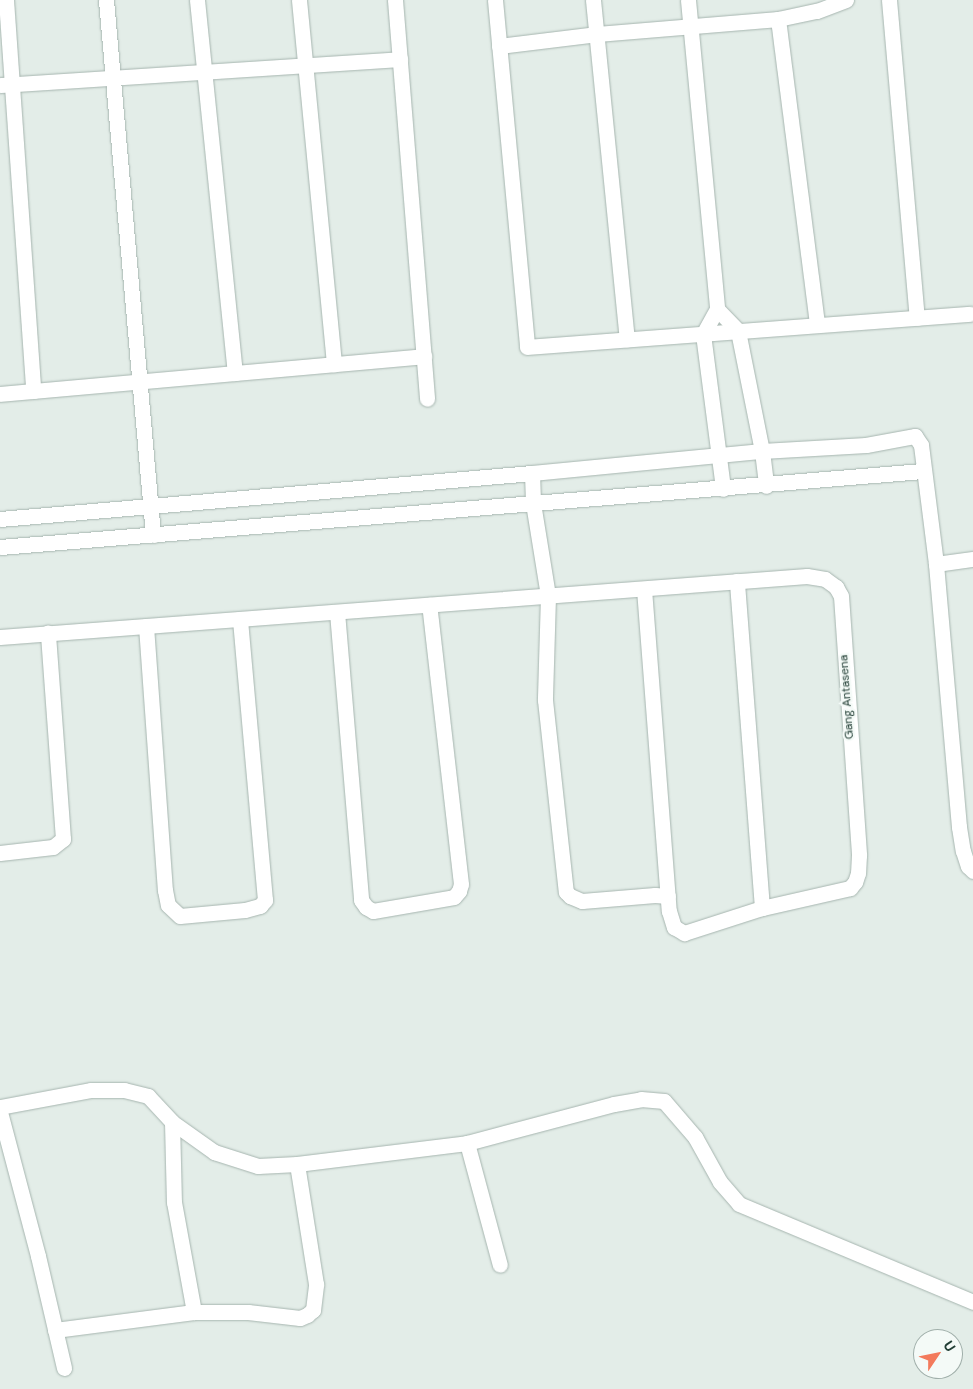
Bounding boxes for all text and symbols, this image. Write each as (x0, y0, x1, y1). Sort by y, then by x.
street label: Gang Antasena (837, 654, 857, 740)
north arrow (913, 1329, 963, 1379)
text: U (939, 1337, 960, 1355)

